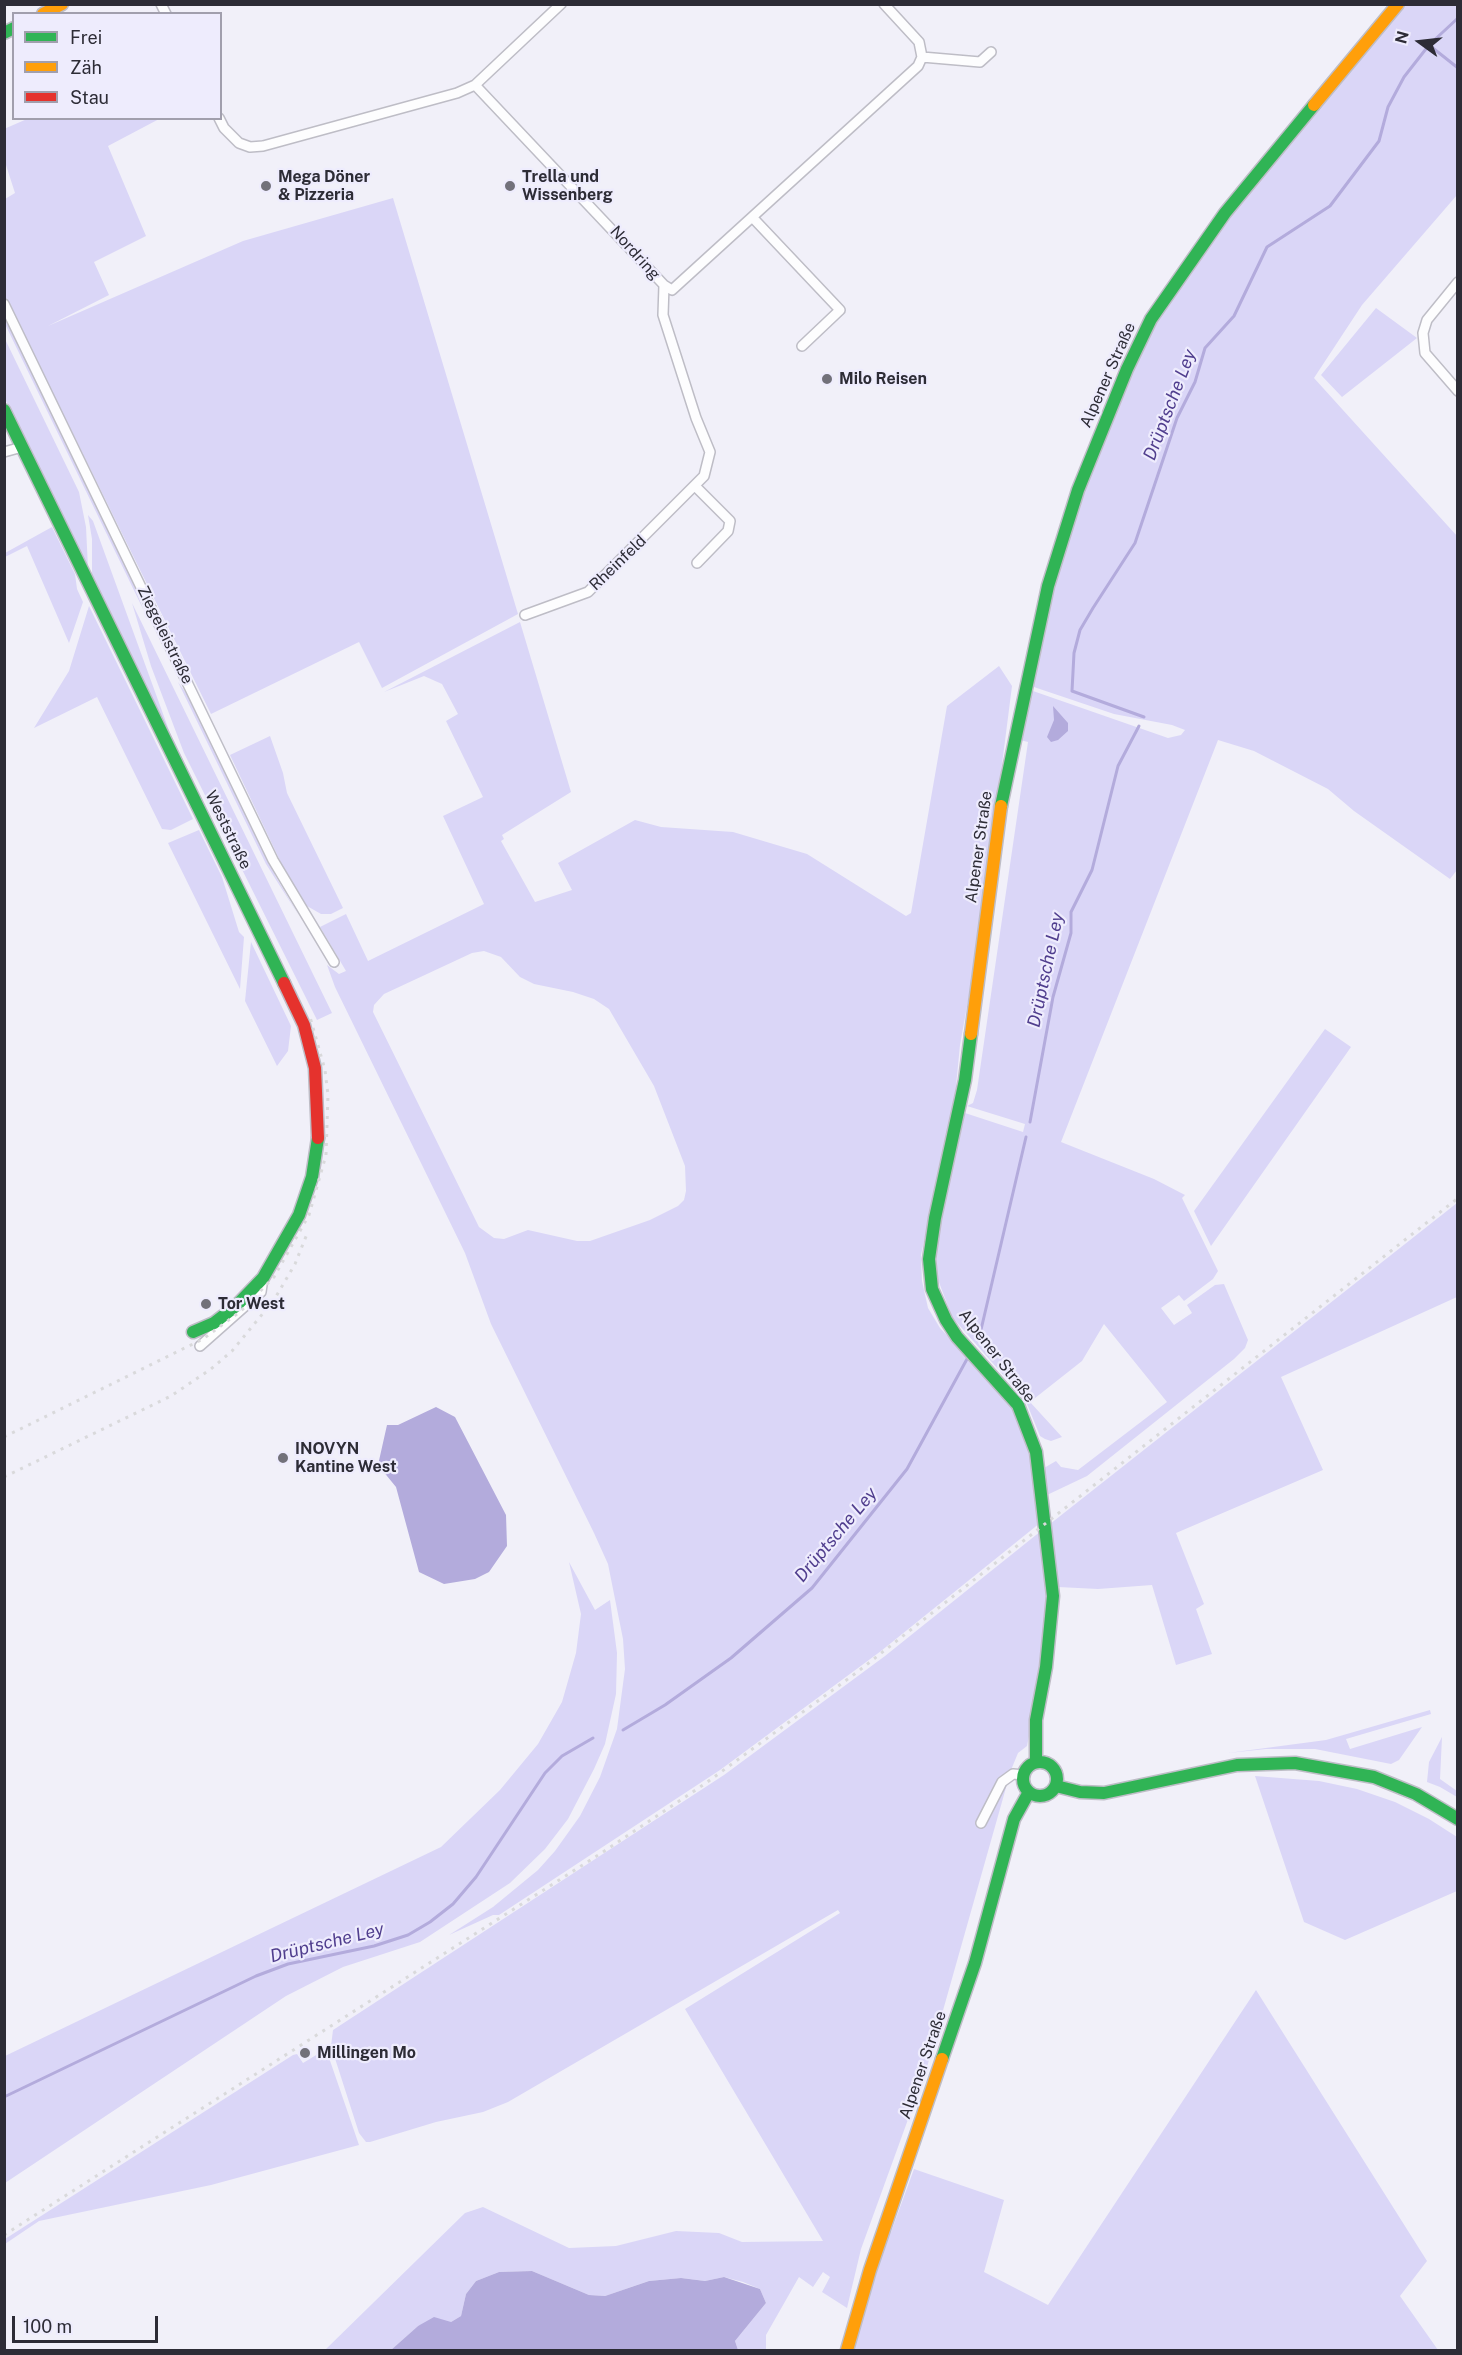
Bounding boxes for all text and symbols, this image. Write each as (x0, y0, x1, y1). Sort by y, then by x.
legend (12, 12, 222, 120)
north arrow (1390, 12, 1450, 72)
text: Frei (70, 27, 102, 48)
text: N (1391, 29, 1413, 46)
text: Zäh (70, 57, 102, 78)
text: Stau (70, 87, 109, 108)
place label: Mega Döner & Pizzeria (278, 167, 370, 205)
place label: Trella und Wissenberg (522, 167, 613, 205)
marker: Mega Döner & Pizzeria (259, 179, 273, 193)
marker: Trella und Wissenberg (503, 179, 517, 193)
street label: Nordring (606, 222, 664, 284)
street label: Alpener Straße (1076, 319, 1140, 431)
water label: Drüptsche Ley (1139, 347, 1201, 463)
place label: Milo Reisen (839, 369, 927, 389)
marker: Milo Reisen (820, 372, 834, 386)
street label: Rheinfeld (586, 531, 650, 595)
street label: Ziegeleistraße (133, 583, 197, 687)
street label: Weststraße (201, 788, 255, 872)
street label: Alpener Straße (962, 790, 996, 904)
water label: Drüptsche Ley (1023, 911, 1069, 1029)
place label: Tor West (218, 1294, 285, 1314)
marker: Tor West (199, 1297, 213, 1311)
street label: Alpener Straße (955, 1306, 1039, 1406)
place label: INOVYN Kantine West (295, 1439, 397, 1477)
marker: INOVYN Kantine West (276, 1451, 290, 1465)
water label: Drüptsche Ley (790, 1483, 882, 1587)
water label: Drüptsche Ley (268, 1918, 386, 1968)
street label: Alpener Straße (896, 2008, 950, 2122)
place label: Millingen Mo (317, 2043, 416, 2063)
marker: Millingen Mo (298, 2046, 312, 2060)
scale bar (15, 2304, 160, 2342)
text: 100 m (23, 2316, 72, 2337)

